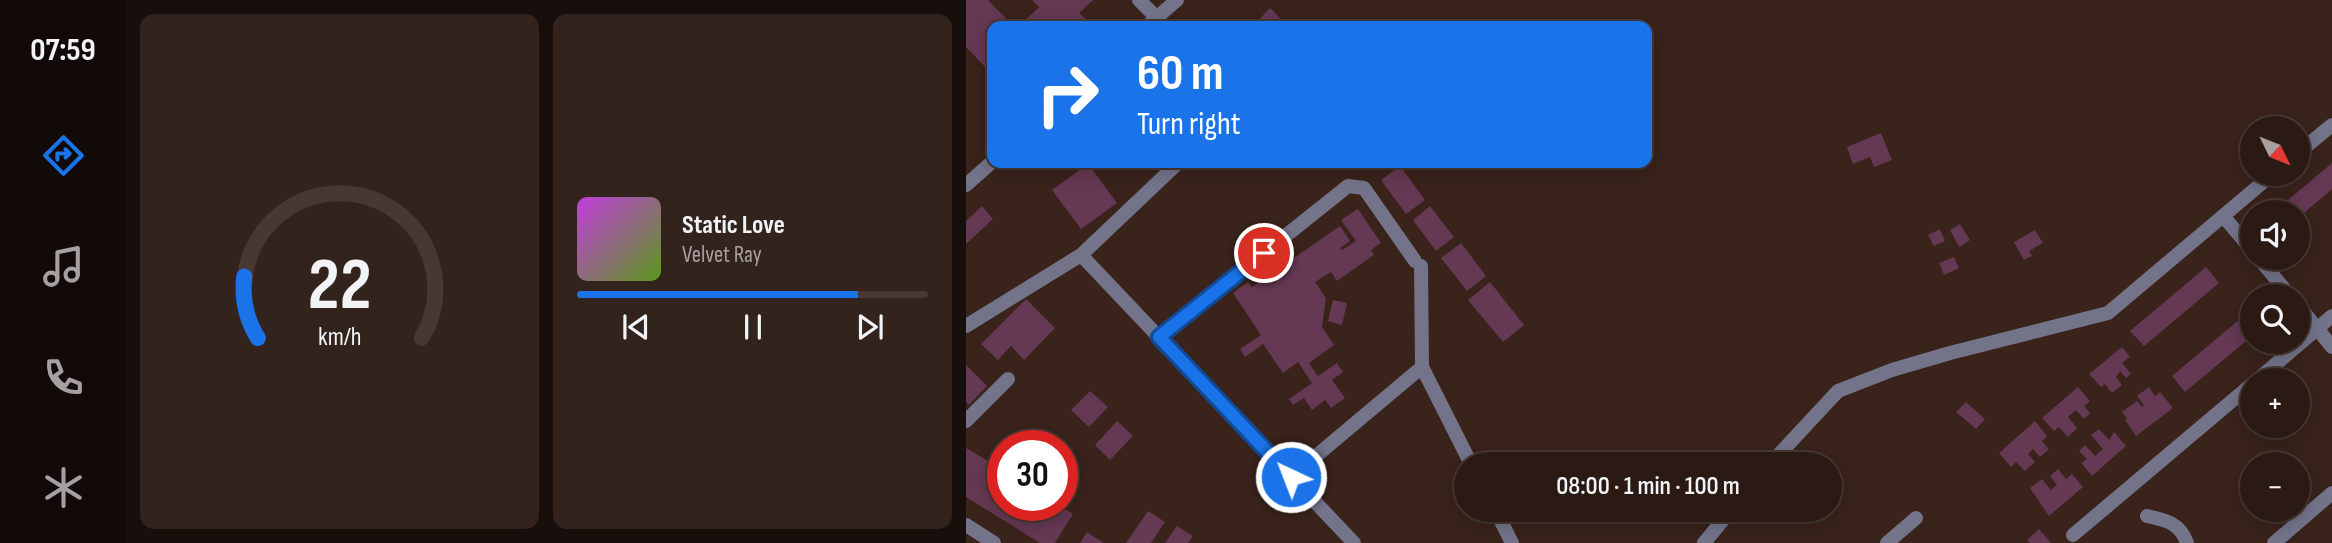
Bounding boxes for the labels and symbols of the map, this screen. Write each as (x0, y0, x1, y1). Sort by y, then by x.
north arrow (2240, 116, 2310, 186)
pin (1234, 223, 1294, 283)
speed limit sign: 30 (987, 430, 1078, 521)
position arrow (1254, 440, 1328, 514)

